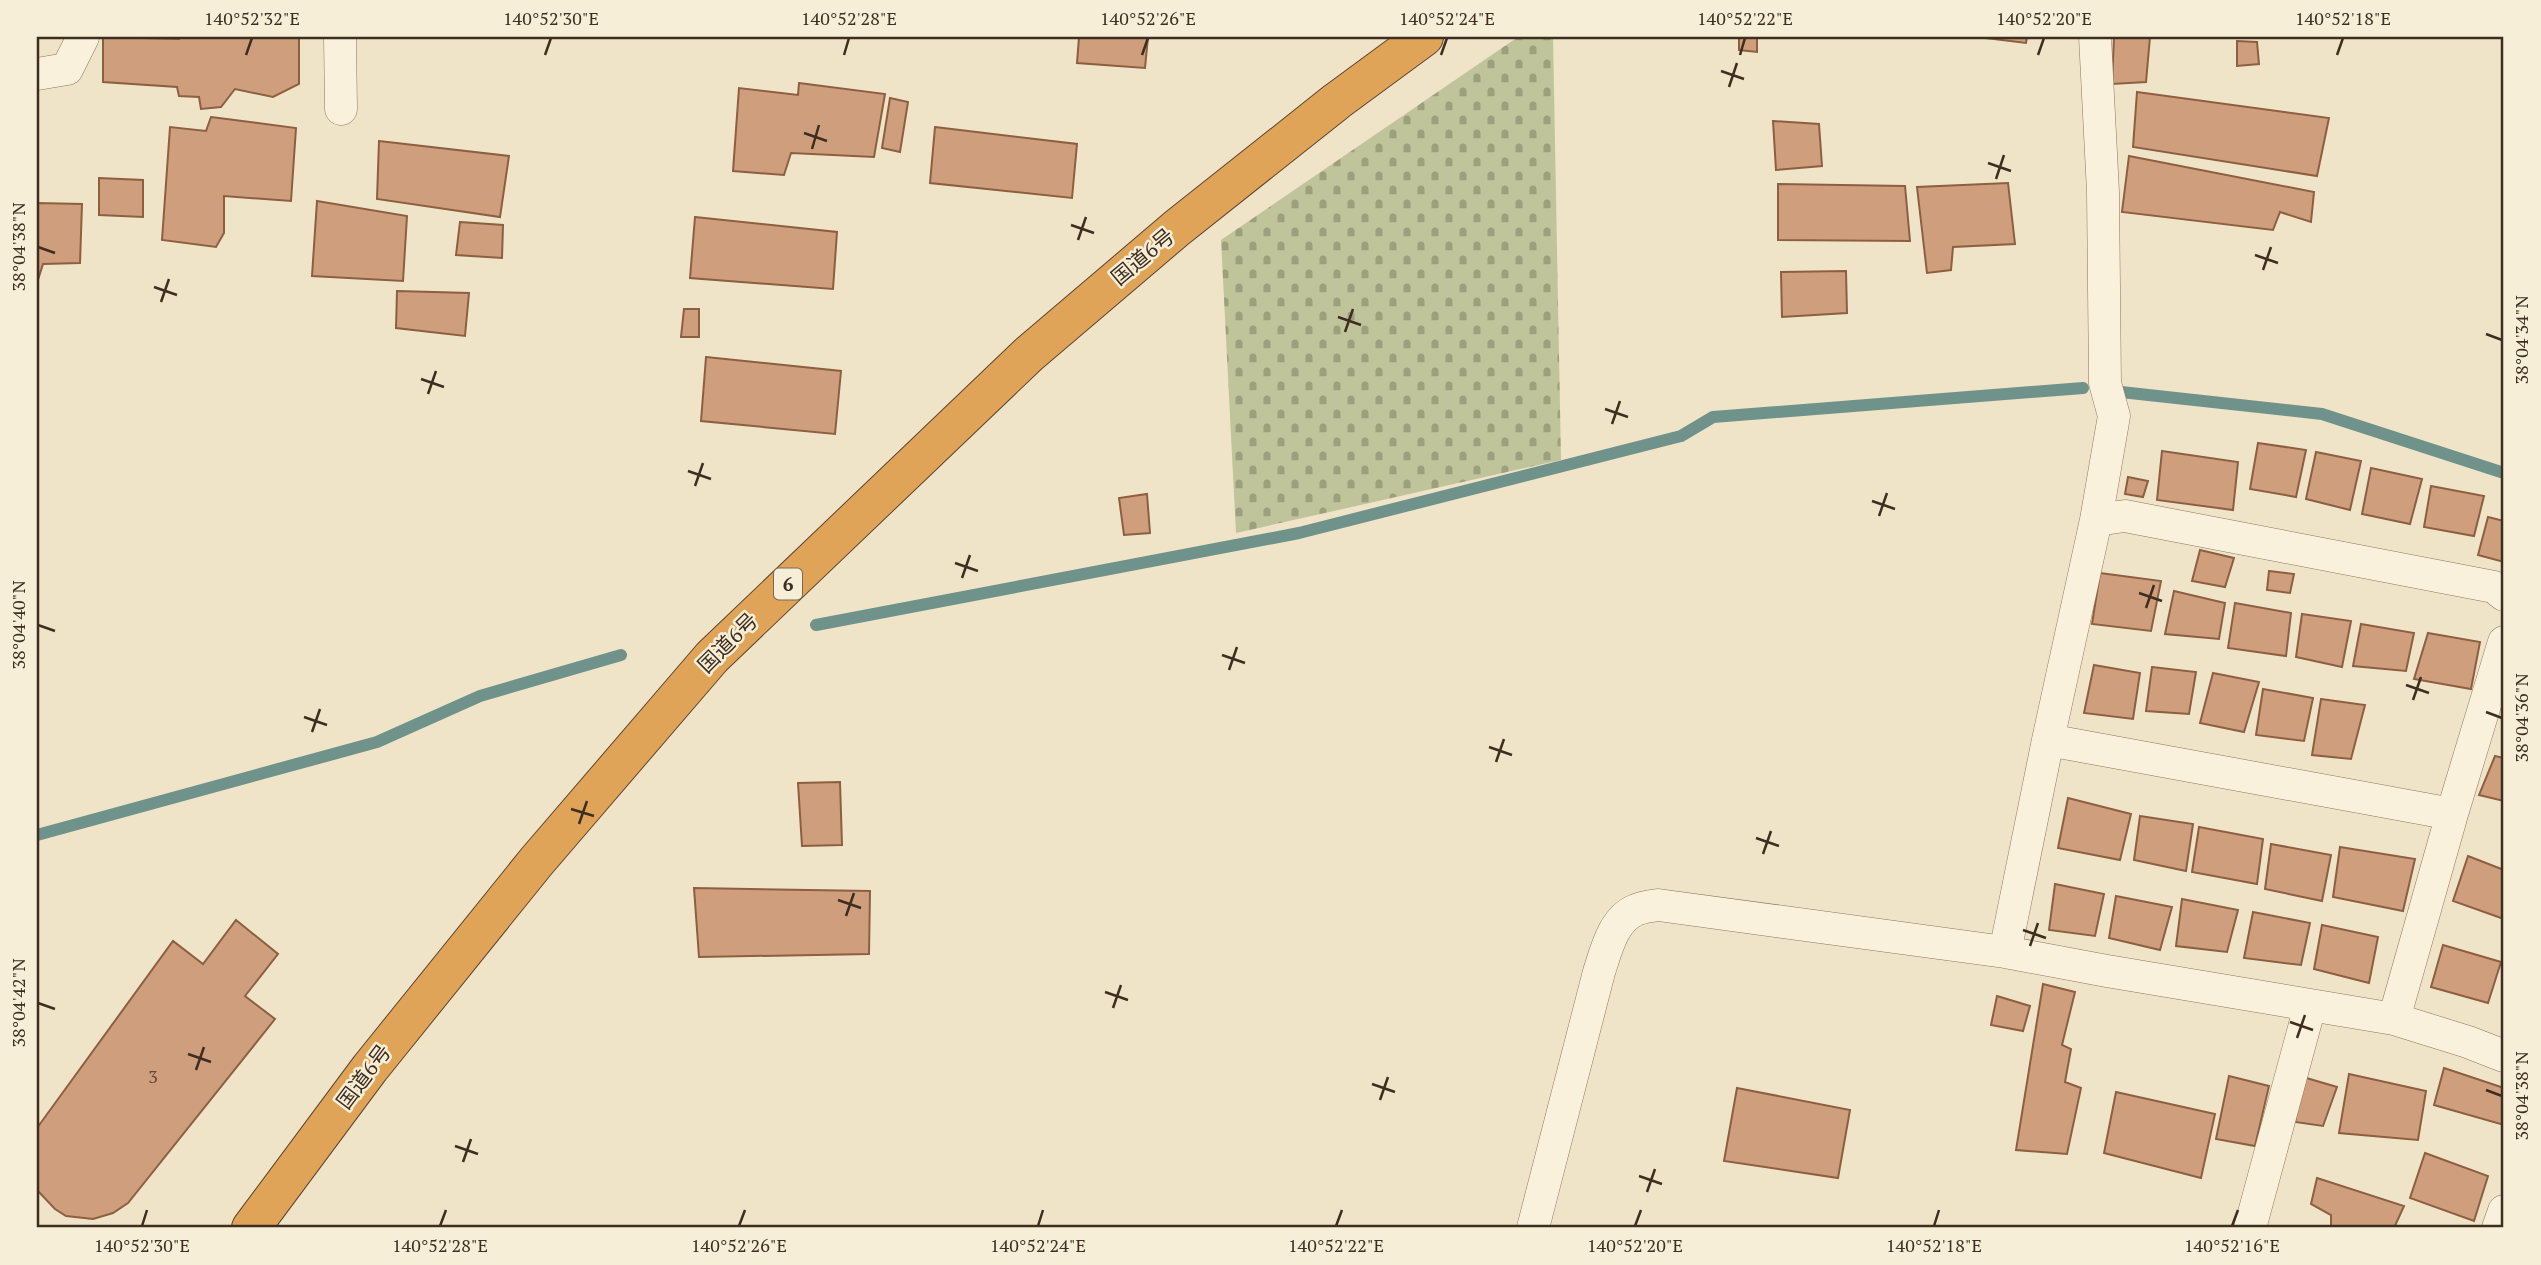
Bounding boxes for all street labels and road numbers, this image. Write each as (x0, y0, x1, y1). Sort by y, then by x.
street label: 国道6号 (1105, 222, 1180, 291)
road number: 6 (774, 568, 802, 600)
street label: 国道6号 (691, 606, 763, 678)
street label: 国道6号 (330, 1038, 397, 1114)

